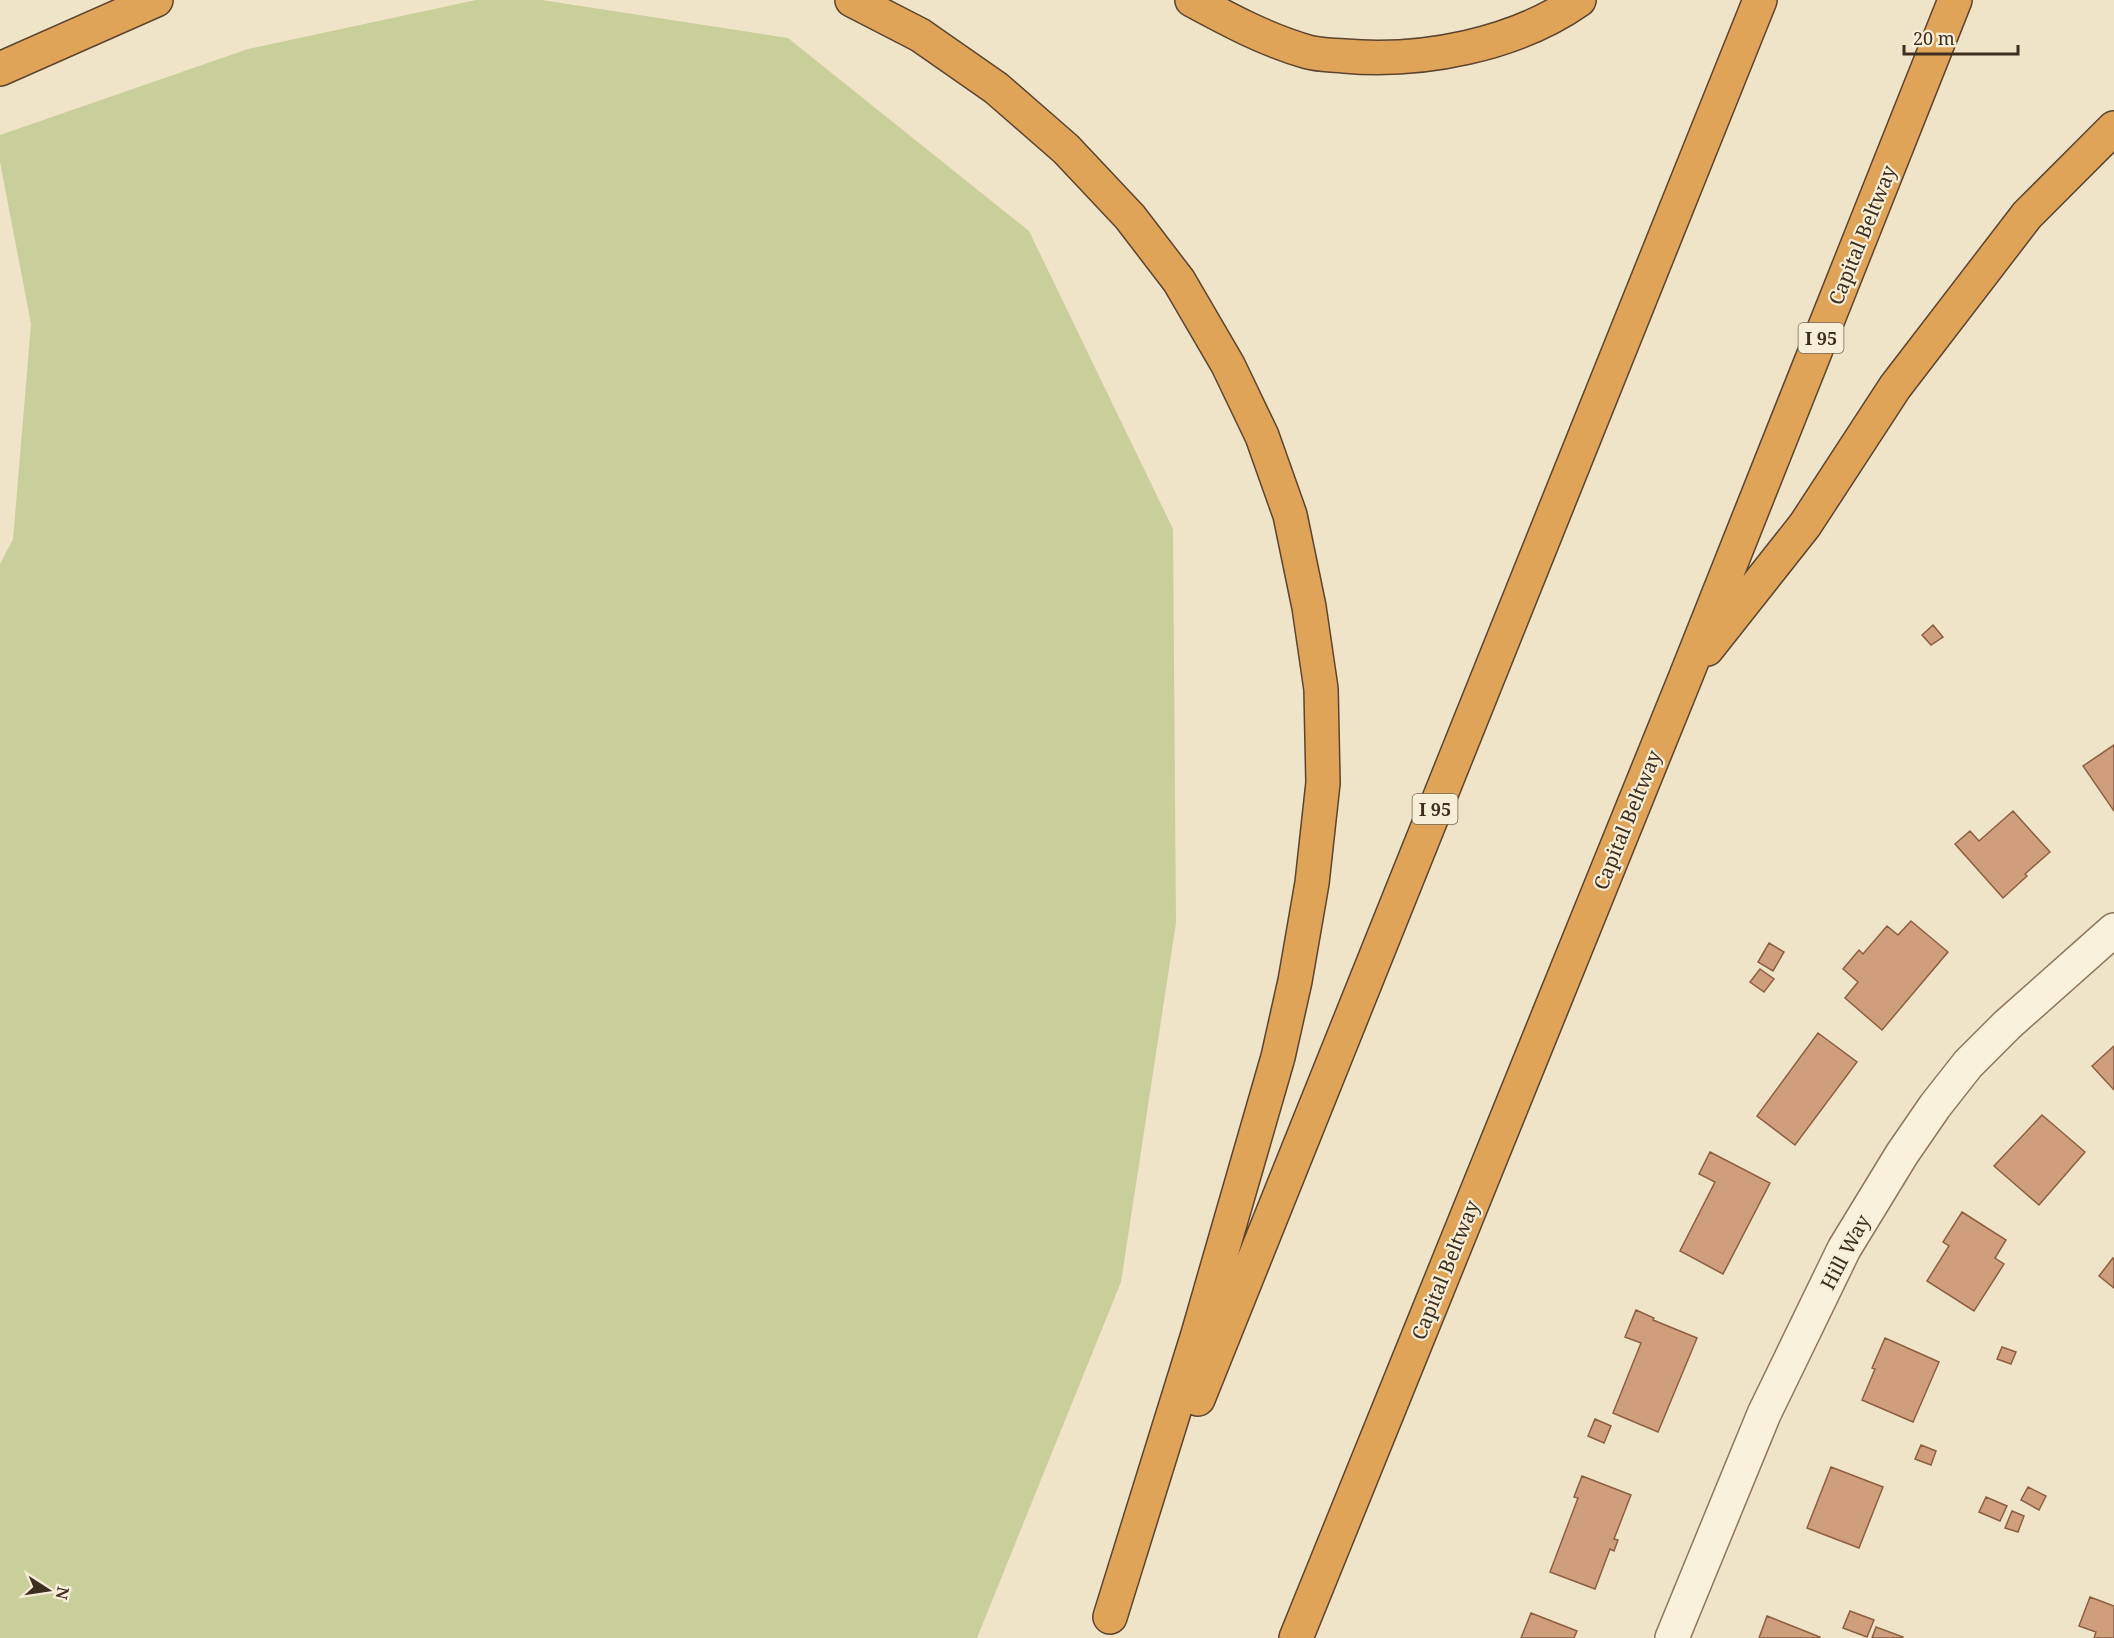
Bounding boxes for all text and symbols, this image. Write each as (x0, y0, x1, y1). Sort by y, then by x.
scale bar (1904, 18, 2018, 56)
text: 20 m (1913, 26, 1955, 50)
street label: Capital Beltway (1822, 161, 1903, 309)
road number: I 95 (1798, 323, 1844, 353)
street label: Capital Beltway (1587, 746, 1668, 894)
road number: I 95 (1412, 794, 1458, 824)
street label: Capital Beltway (1405, 1196, 1486, 1344)
street label: Hill Way (1814, 1209, 1876, 1294)
north arrow (18, 1560, 78, 1620)
text: N (51, 1585, 75, 1602)

